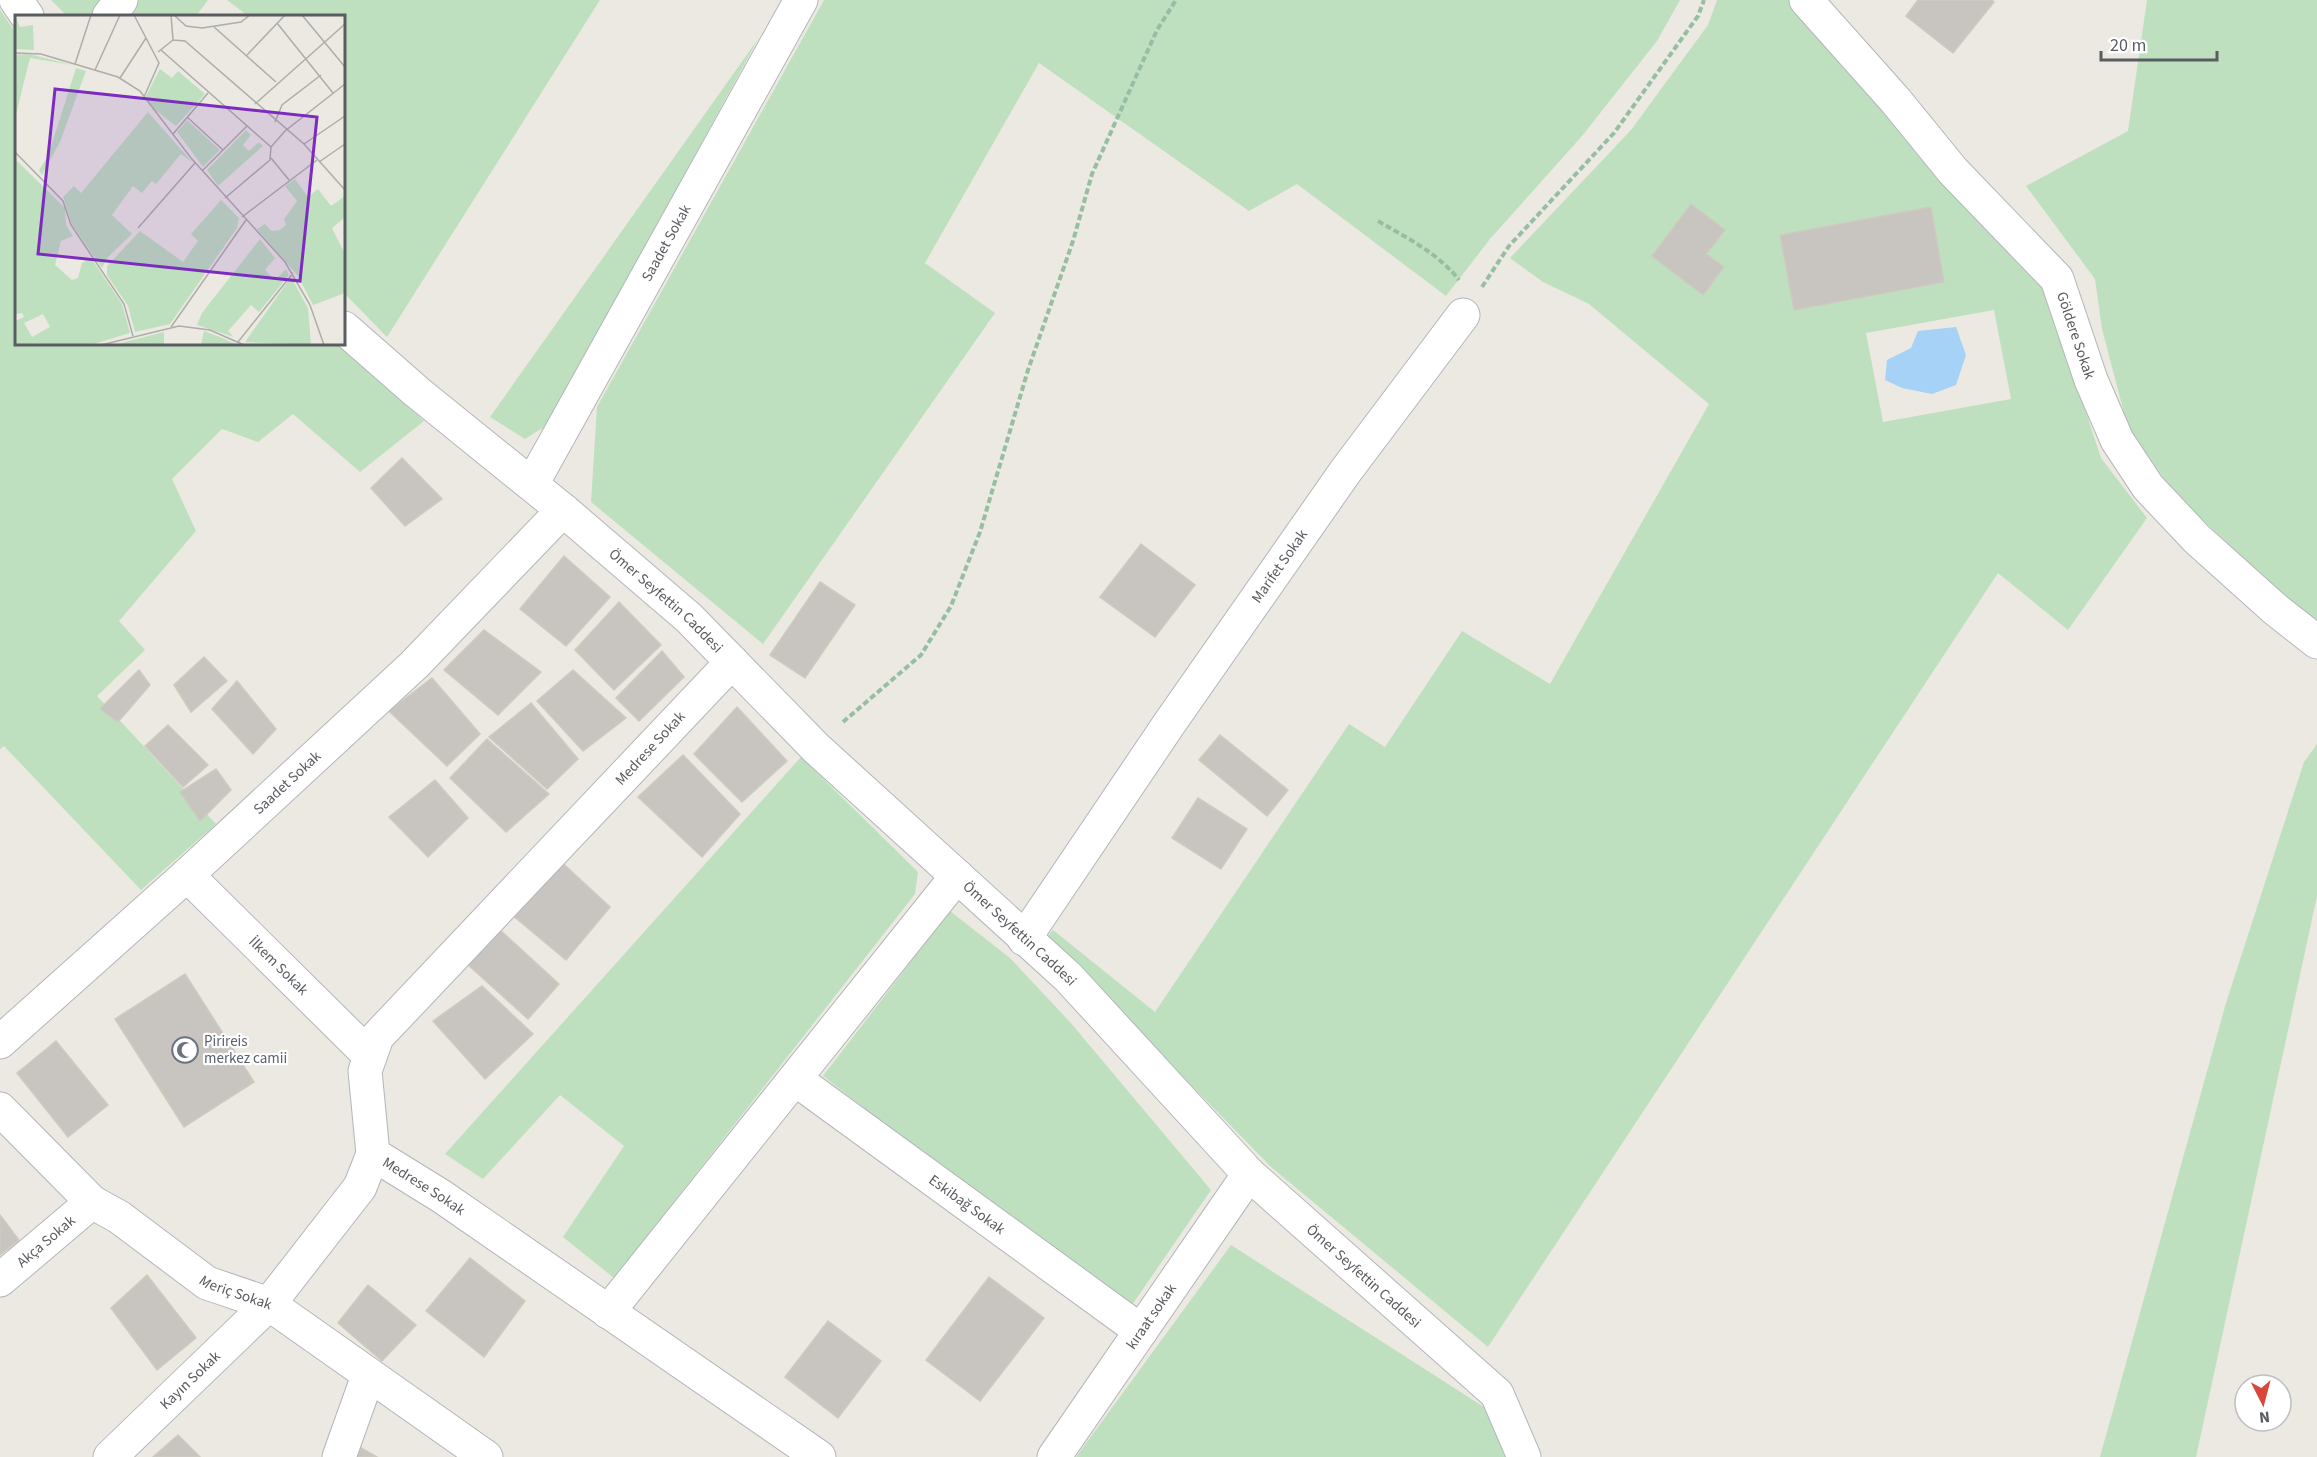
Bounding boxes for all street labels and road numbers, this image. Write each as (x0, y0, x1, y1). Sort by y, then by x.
street label: Saadet Sokak (637, 200, 697, 285)
street label: Göldere Sokak (2051, 289, 2100, 383)
street label: Marifet Sokak (1247, 525, 1313, 607)
street label: Ömer Seyfettin Caddesi (604, 544, 728, 658)
street label: Medrese Sokak (611, 706, 691, 790)
street label: Saadet Sokak (249, 746, 326, 819)
street label: Ömer Seyfettin Caddesi (958, 876, 1081, 991)
street label: İlkem Sokak (244, 932, 313, 1001)
street label: Medrese Sokak (378, 1152, 470, 1221)
street label: Eskibağ Sokak (924, 1170, 1010, 1240)
street label: Akça Sokak (12, 1210, 80, 1273)
street label: Ömer Seyfettin Caddesi (1301, 1220, 1426, 1333)
street label: Meriç Sokak (194, 1271, 275, 1315)
street label: kıraat sokak (1121, 1279, 1182, 1354)
street label: Kayın Sokak (155, 1346, 226, 1415)

